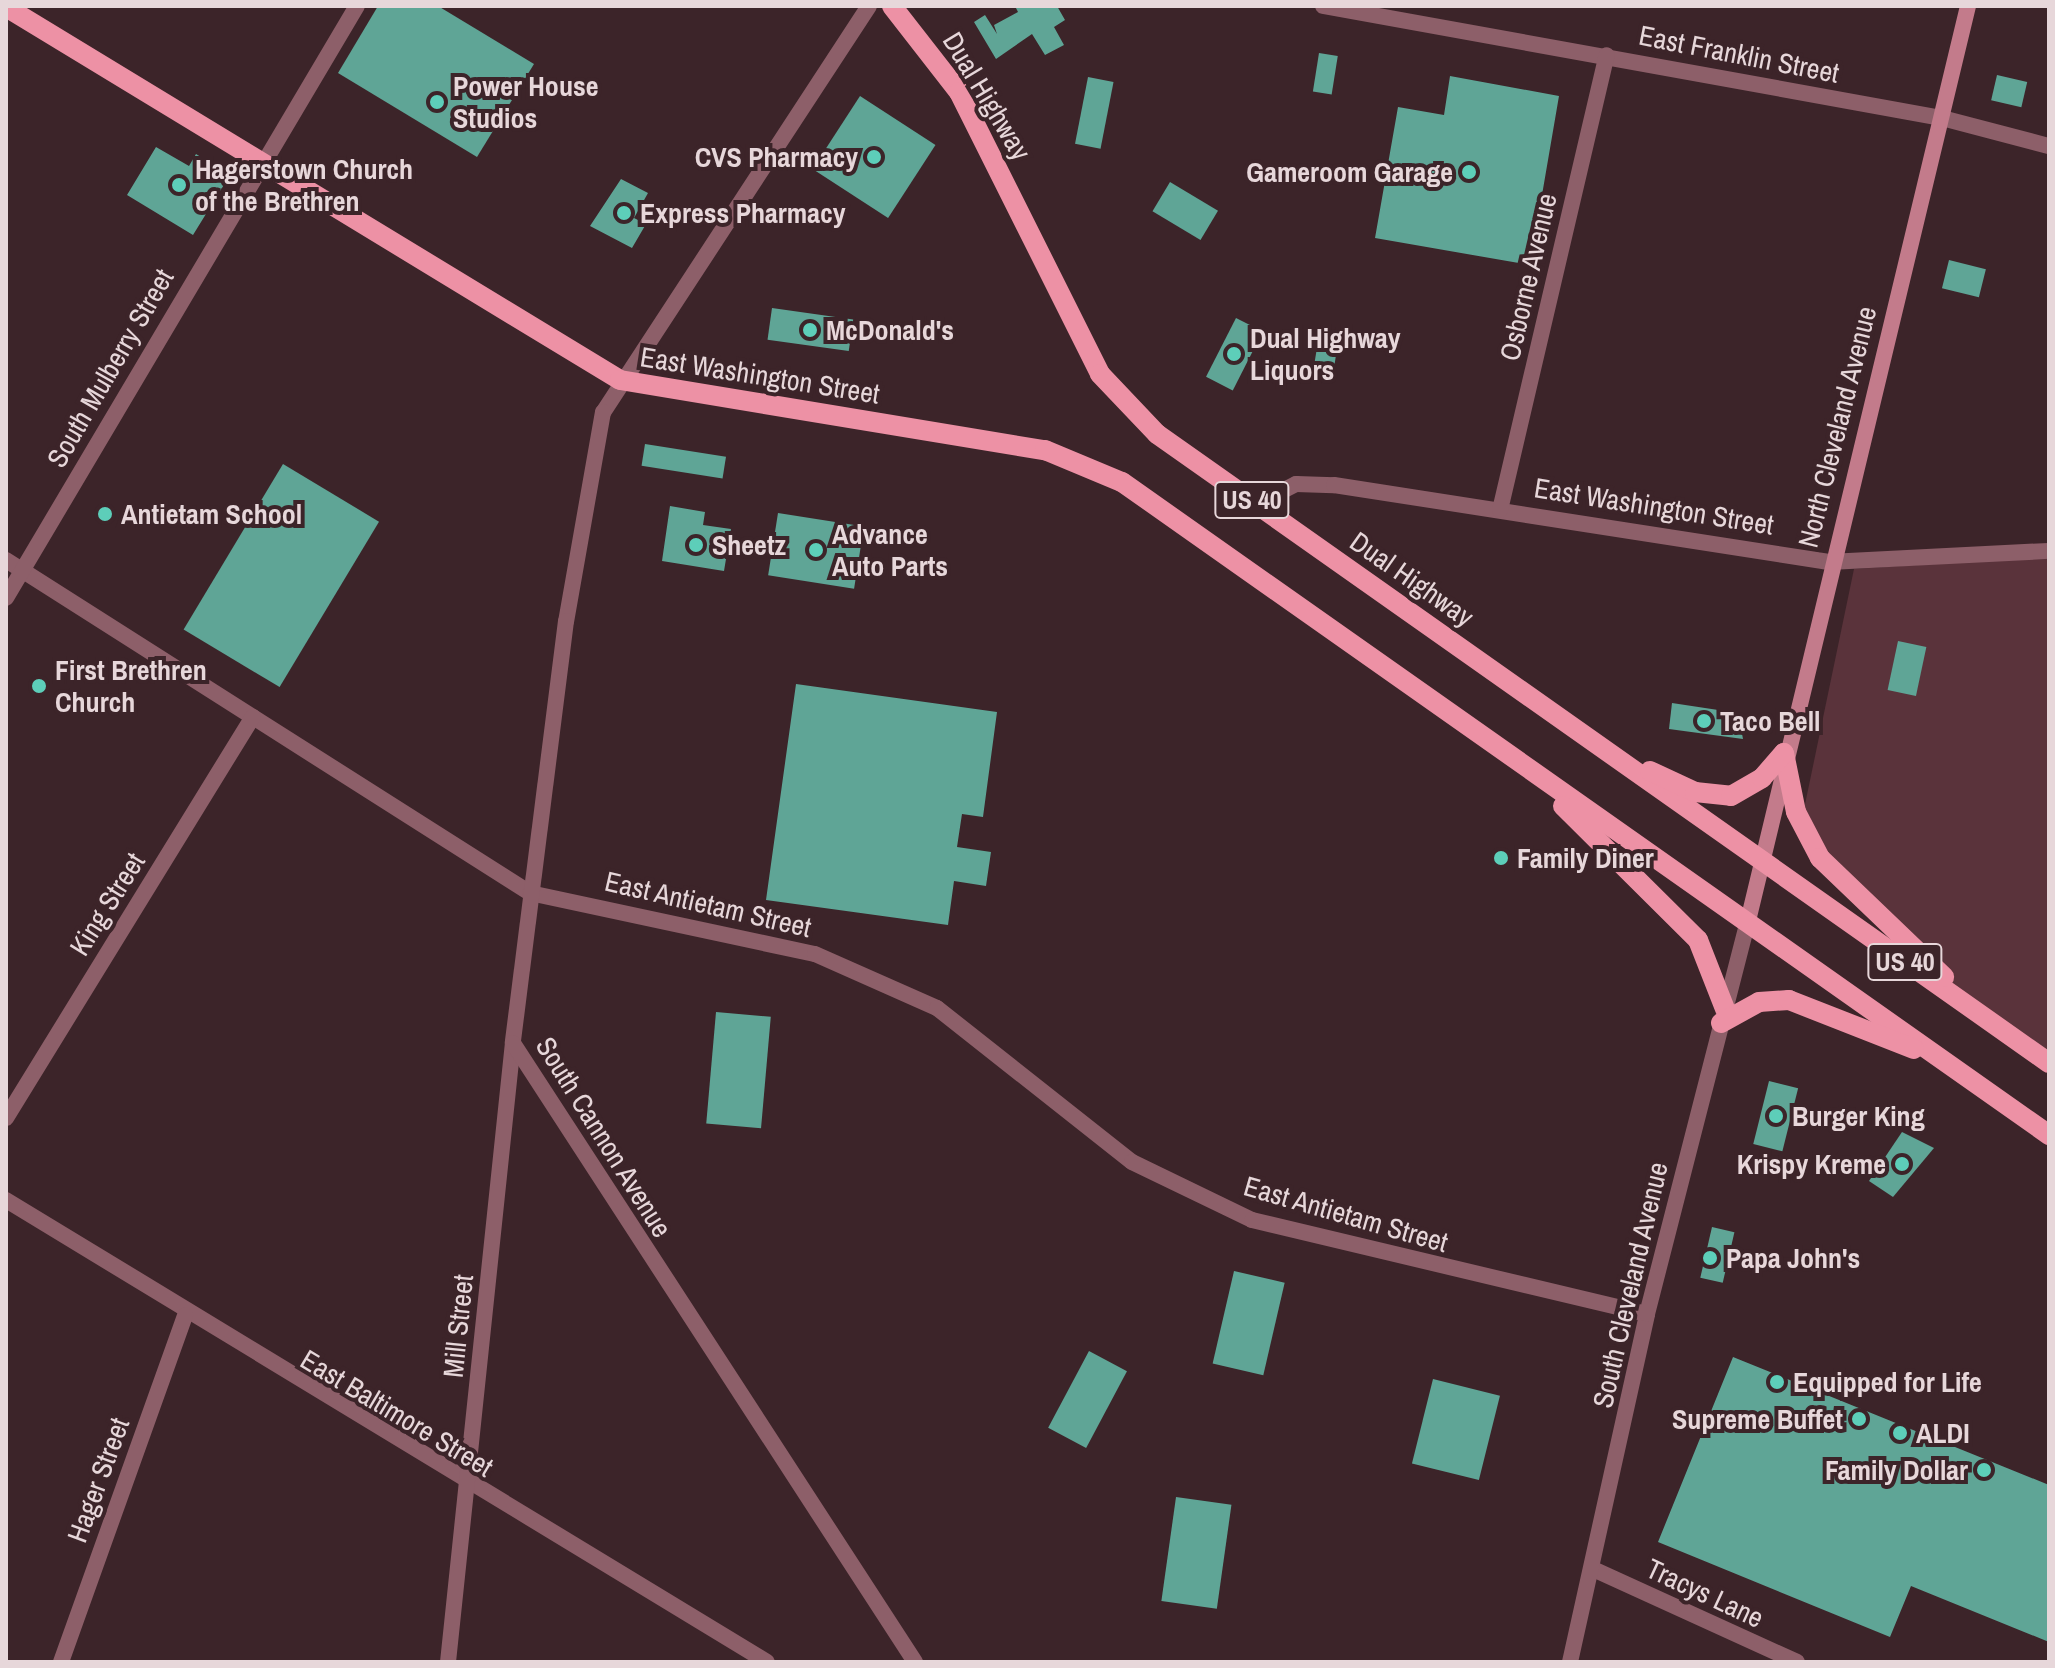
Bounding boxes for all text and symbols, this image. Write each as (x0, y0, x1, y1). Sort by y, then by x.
street label: East Franklin Street (1636, 18, 1842, 90)
street label: Dual Highway (936, 26, 1038, 166)
place label: Power House Studios (453, 69, 598, 135)
marker: Power House Studios (428, 93, 446, 111)
place label: CVS Pharmacy (695, 140, 858, 174)
marker: CVS Pharmacy (865, 148, 883, 166)
place label: Hagerstown Church of the Brethren (195, 152, 413, 218)
place label: Gameroom Garage (1246, 155, 1453, 189)
marker: Gameroom Garage (1460, 163, 1478, 181)
marker: Hagerstown Church of the Brethren (170, 176, 188, 194)
street label: Osborne Avenue (1492, 189, 1564, 365)
place label: Express Pharmacy (640, 196, 845, 230)
marker: Express Pharmacy (615, 204, 633, 222)
street label: South Mulberry Street (40, 263, 180, 473)
street label: North Cleveland Avenue (1791, 302, 1883, 552)
place label: McDonald's (826, 313, 954, 347)
marker: McDonald's (801, 321, 819, 339)
place label: Dual Highway Liquors (1250, 321, 1401, 387)
street label: East Washington Street (638, 340, 882, 410)
marker: Dual Highway Liquors (1225, 345, 1243, 363)
street label: East Washington Street (1532, 471, 1776, 541)
road number: US 40 (1214, 478, 1290, 522)
place label: Antietam School (121, 497, 302, 531)
marker: Antietam School (96, 505, 114, 523)
place label: Advance Auto Parts (832, 517, 948, 583)
street label: Dual Highway (1344, 524, 1480, 634)
place label: Sheetz (712, 528, 786, 562)
marker: Sheetz (687, 536, 705, 554)
marker: Advance Auto Parts (807, 541, 825, 559)
place label: First Brethren Church (55, 653, 207, 719)
marker: First Brethren Church (30, 677, 48, 695)
place label: Taco Bell (1720, 704, 1820, 738)
marker: Taco Bell (1695, 712, 1713, 730)
place label: Family Diner (1517, 841, 1654, 875)
street label: King Street (62, 846, 152, 962)
marker: Family Diner (1492, 849, 1510, 867)
street label: East Antietam Street (601, 864, 815, 944)
road number: US 40 (1867, 940, 1943, 984)
street label: South Cannon Avenue (529, 1030, 679, 1244)
place label: Burger King (1792, 1099, 1925, 1133)
marker: Burger King (1767, 1107, 1785, 1125)
place label: Krispy Kreme (1737, 1147, 1886, 1181)
marker: Krispy Kreme (1893, 1155, 1911, 1173)
street label: South Cleveland Avenue (1585, 1158, 1675, 1412)
street label: East Antietam Street (1240, 1169, 1452, 1259)
place label: Papa John's (1726, 1241, 1860, 1275)
marker: Papa John's (1701, 1249, 1719, 1267)
street label: Mill Street (436, 1273, 480, 1379)
street label: East Baltimore Street (295, 1342, 499, 1484)
place label: Equipped for Life (1793, 1365, 1982, 1399)
marker: Equipped for Life (1768, 1373, 1786, 1391)
place label: Supreme Buffet (1672, 1402, 1843, 1436)
marker: Supreme Buffet (1850, 1410, 1868, 1428)
street label: Hager Street (60, 1413, 136, 1547)
place label: ALDI (1916, 1416, 1970, 1450)
marker: ALDI (1891, 1424, 1909, 1442)
place label: Family Dollar (1825, 1453, 1968, 1487)
marker: Family Dollar (1975, 1461, 1993, 1479)
street label: Tracys Lane (1641, 1551, 1769, 1635)

